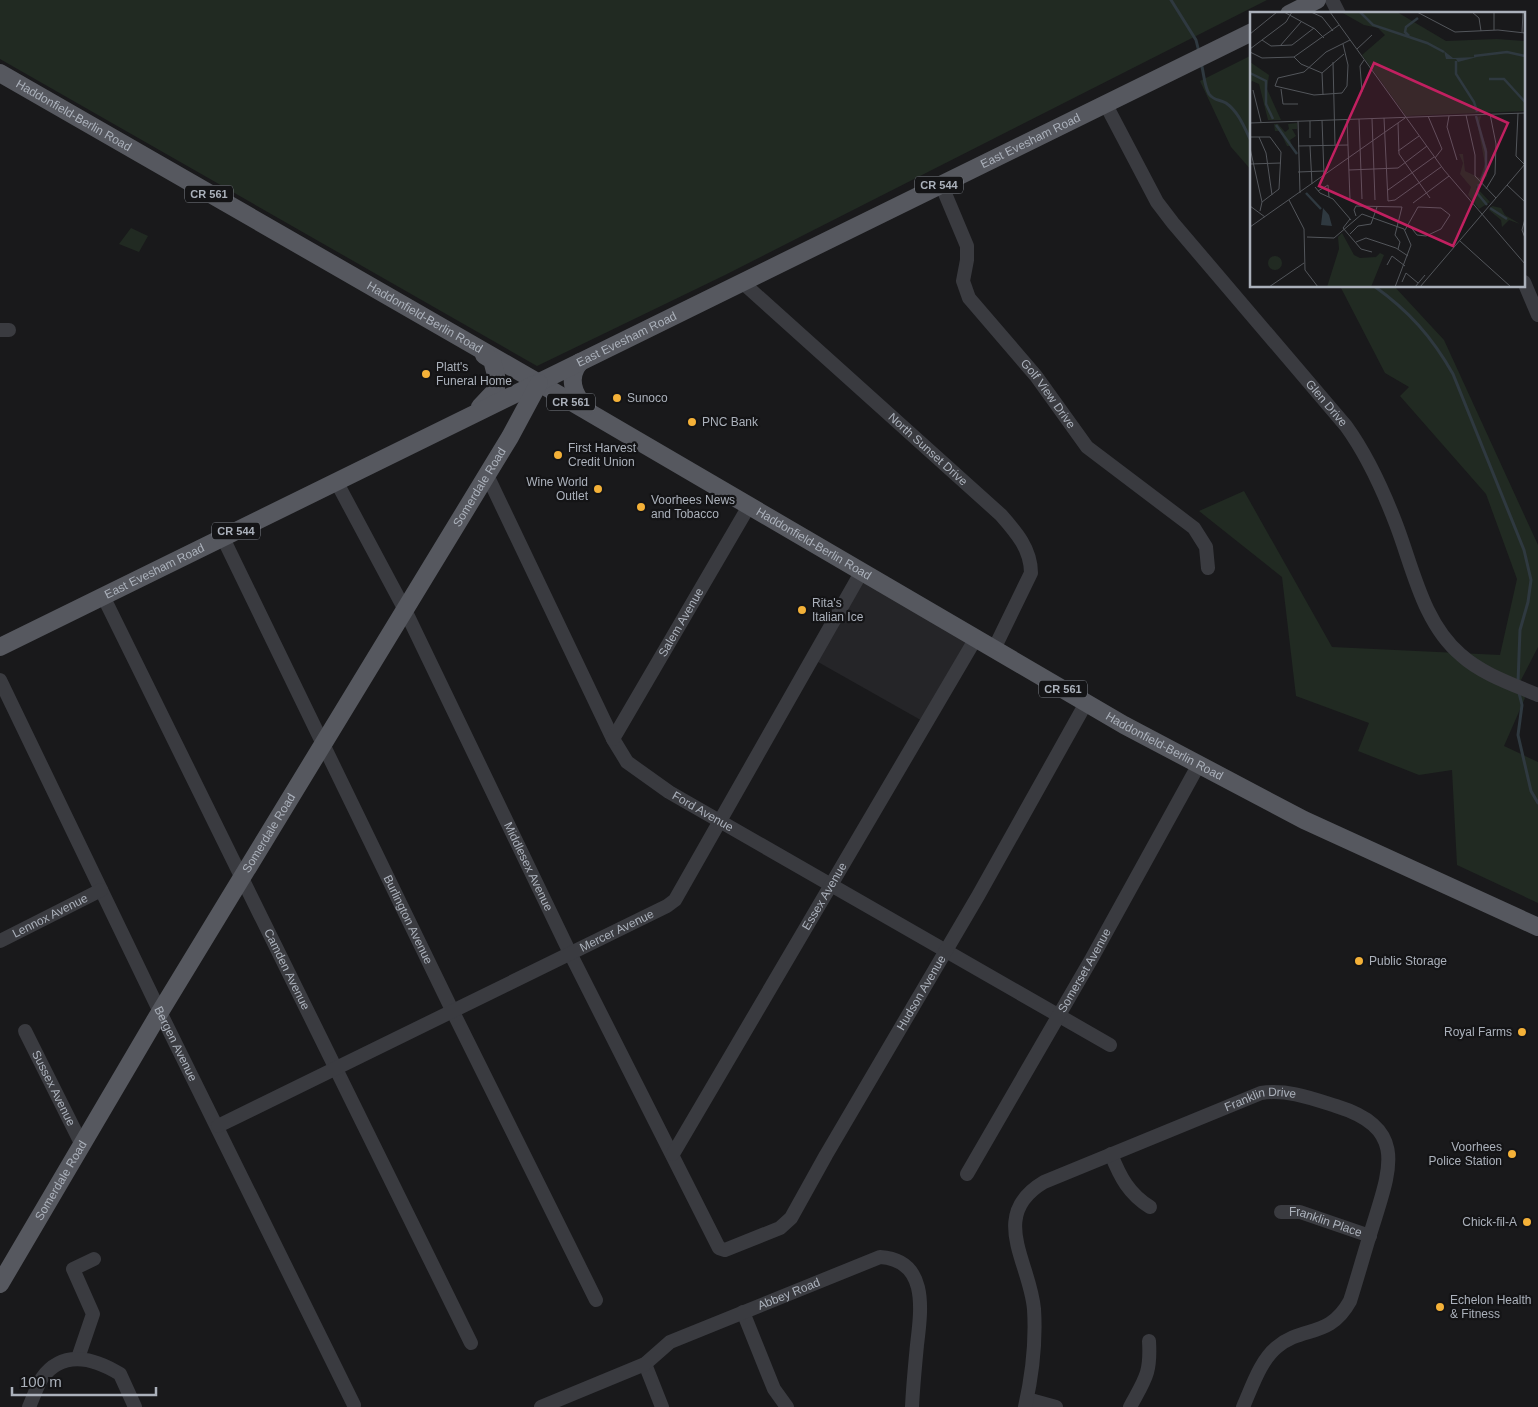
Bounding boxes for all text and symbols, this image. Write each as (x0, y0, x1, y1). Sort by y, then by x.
inset map (1250, 12, 1526, 288)
street label: Haddonfield-Berlin Road (13, 77, 134, 154)
street label: East Evesham Road (978, 110, 1083, 171)
road number: CR 544 (915, 176, 963, 194)
road number: CR 561 (185, 185, 233, 202)
street label: Haddonfield-Berlin Road (364, 279, 485, 356)
street label: East Evesham Road (574, 309, 679, 370)
street label: Golf View Drive (1018, 356, 1079, 431)
place label: Platt's Funeral Home (436, 360, 512, 388)
marker: Platt's Funeral Home (420, 368, 432, 380)
street label: Glen Drive (1303, 377, 1351, 430)
place label: Sunoco (627, 391, 668, 405)
marker: Sunoco (611, 392, 623, 404)
road number: CR 561 (547, 394, 595, 411)
street label: North Sunset Drive (885, 410, 971, 489)
place label: PNC Bank (702, 415, 759, 429)
marker: PNC Bank (686, 416, 698, 428)
place label: First Harvest Credit Union (568, 441, 637, 469)
street label: Somerdale Road (450, 445, 509, 529)
marker: First Harvest Credit Union (552, 449, 564, 461)
place label: Wine World Outlet (526, 475, 589, 503)
marker: Wine World Outlet (592, 483, 604, 495)
place label: Voorhees News and Tobacco (651, 493, 735, 521)
marker: Voorhees News and Tobacco (635, 501, 647, 513)
street label: Haddonfield-Berlin Road (754, 505, 874, 583)
road number: CR 544 (212, 522, 260, 540)
street label: East Evesham Road (102, 541, 207, 602)
street label: Salem Avenue (656, 585, 707, 659)
place label: Rita's Italian Ice (812, 596, 864, 624)
marker: Rita's Italian Ice (796, 604, 808, 616)
road number: CR 561 (1039, 681, 1087, 698)
street label: Haddonfield-Berlin Road (1103, 709, 1225, 783)
street label: Ford Avenue (670, 788, 736, 835)
street label: Somerdale Road (239, 791, 298, 875)
street label: Middlesex Avenue (501, 820, 556, 914)
street label: Essex Avenue (799, 860, 850, 932)
street label: Burlington Avenue (381, 873, 436, 967)
street label: Lennox Avenue (10, 891, 90, 941)
street label: Mercer Avenue (577, 906, 656, 955)
street label: Camden Avenue (261, 926, 313, 1012)
street label: Somerset Avenue (1055, 926, 1114, 1015)
street label: Hudson Avenue (894, 952, 949, 1033)
place label: Public Storage (1369, 954, 1447, 968)
marker: Public Storage (1353, 955, 1365, 967)
street label: Bergen Avenue (151, 1004, 200, 1084)
place label: Royal Farms (1444, 1025, 1512, 1039)
marker: Royal Farms (1516, 1026, 1528, 1038)
street label: Sussex Avenue (29, 1048, 78, 1129)
street label: Franklin Drive (1222, 1085, 1297, 1114)
street label: Somerdale Road (32, 1138, 90, 1223)
place label: Voorhees Police Station (1429, 1140, 1502, 1168)
marker: Voorhees Police Station (1506, 1148, 1518, 1160)
street label: Franklin Place (1289, 1205, 1364, 1240)
place label: Chick-fil-A (1462, 1215, 1517, 1229)
marker: Chick-fil-A (1521, 1216, 1533, 1228)
street label: Abbey Road (756, 1275, 822, 1313)
place label: Echelon Health & Fitness (1450, 1293, 1531, 1321)
marker: Echelon Health & Fitness (1434, 1301, 1446, 1313)
scale bar (12, 1364, 156, 1396)
text: 100 m (20, 1373, 62, 1390)

